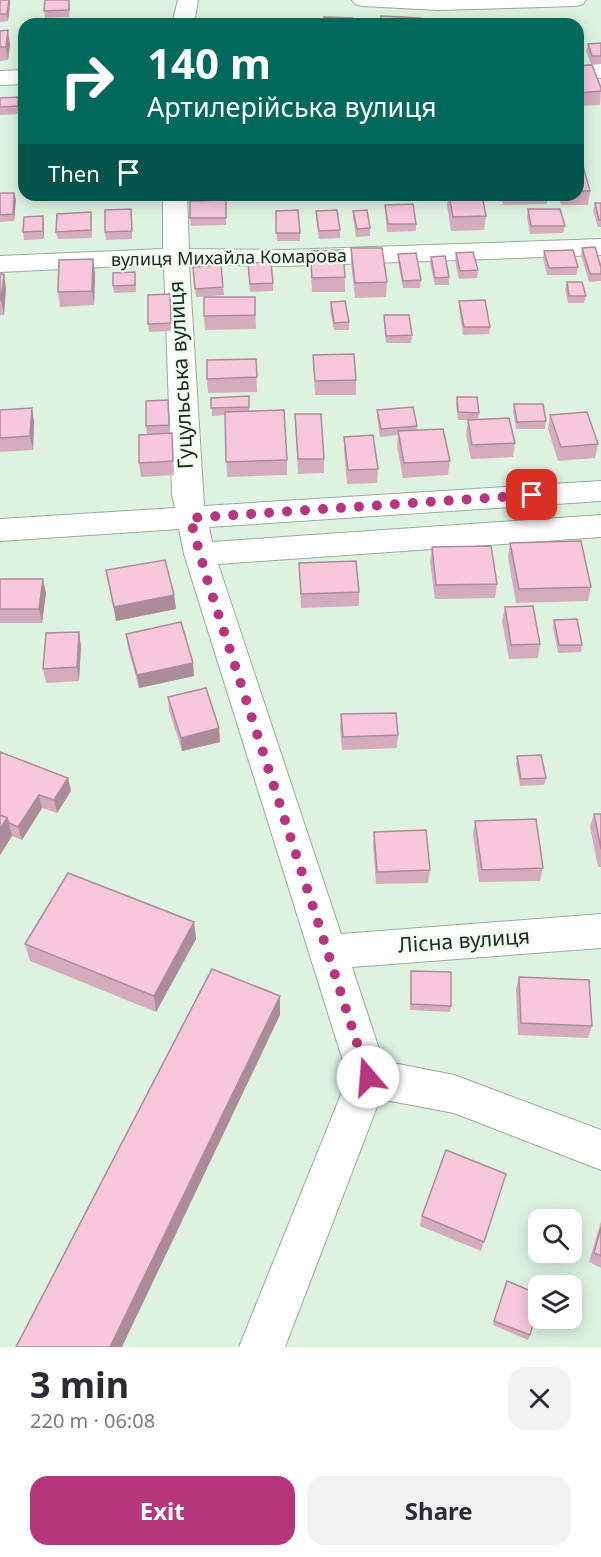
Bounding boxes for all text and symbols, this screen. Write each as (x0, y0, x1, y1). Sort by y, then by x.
text: 140 m (147, 34, 271, 91)
icon: right (48, 42, 126, 120)
text: Артилерійська вулиця (147, 88, 437, 125)
icon: arrive (112, 156, 145, 189)
text: Then (48, 158, 100, 188)
street label: вулиця Михайла Комарова (111, 243, 347, 271)
street label: Гуцульська вулиця (161, 280, 199, 470)
pin (506, 469, 557, 520)
icon: arrive (515, 478, 548, 511)
street label: Лісна вулиця (397, 921, 531, 959)
position arrow (336, 1045, 400, 1109)
map controls (528, 1209, 582, 1329)
button: search (528, 1209, 582, 1263)
button: layers (528, 1275, 582, 1329)
text: 3 min (30, 1360, 129, 1409)
button: close (508, 1367, 571, 1430)
text: 220 m · 06:08 (30, 1407, 155, 1434)
button: Exit (30, 1476, 295, 1545)
button: Share (307, 1476, 571, 1545)

